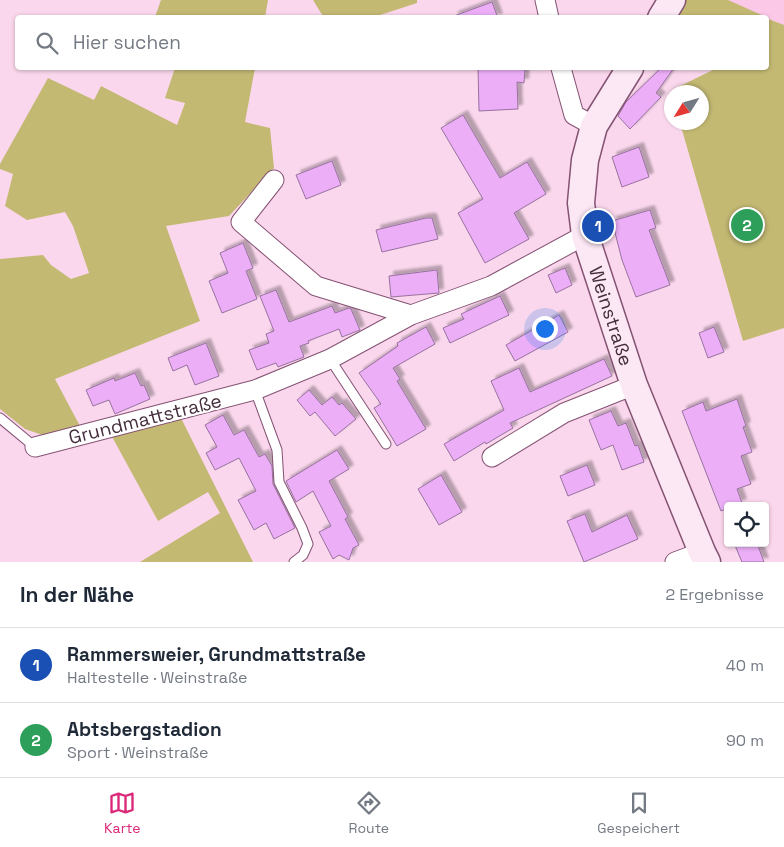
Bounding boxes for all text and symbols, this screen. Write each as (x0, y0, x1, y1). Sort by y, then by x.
search box (15, 15, 769, 70)
icon: search (33, 29, 61, 57)
text: Hier suchen (73, 30, 181, 55)
north arrow (664, 85, 709, 130)
pin: 2 (731, 206, 763, 244)
pin: 1 (582, 207, 614, 245)
street label: Weinstraße (583, 263, 639, 369)
your location (532, 316, 558, 342)
street label: Grundmattstraße (66, 388, 224, 450)
map controls (724, 502, 769, 547)
button: locate (724, 502, 769, 547)
text: In der Nähe (20, 581, 134, 608)
text: 2 Ergebnisse (665, 584, 764, 605)
text: Rammersweier, Grundmattstraße (67, 642, 366, 667)
text: 1 (32, 655, 40, 676)
text: 40 m (726, 655, 764, 676)
text: Haltestelle · Weinstraße (67, 667, 247, 688)
text: Abtsbergstadion (67, 717, 222, 742)
text: 2 (31, 730, 41, 751)
text: 90 m (726, 730, 764, 751)
text: Sport · Weinstraße (67, 742, 209, 763)
tab: Karte (104, 789, 140, 837)
tab: Route (349, 789, 389, 837)
tab: Gespeichert (597, 789, 680, 837)

